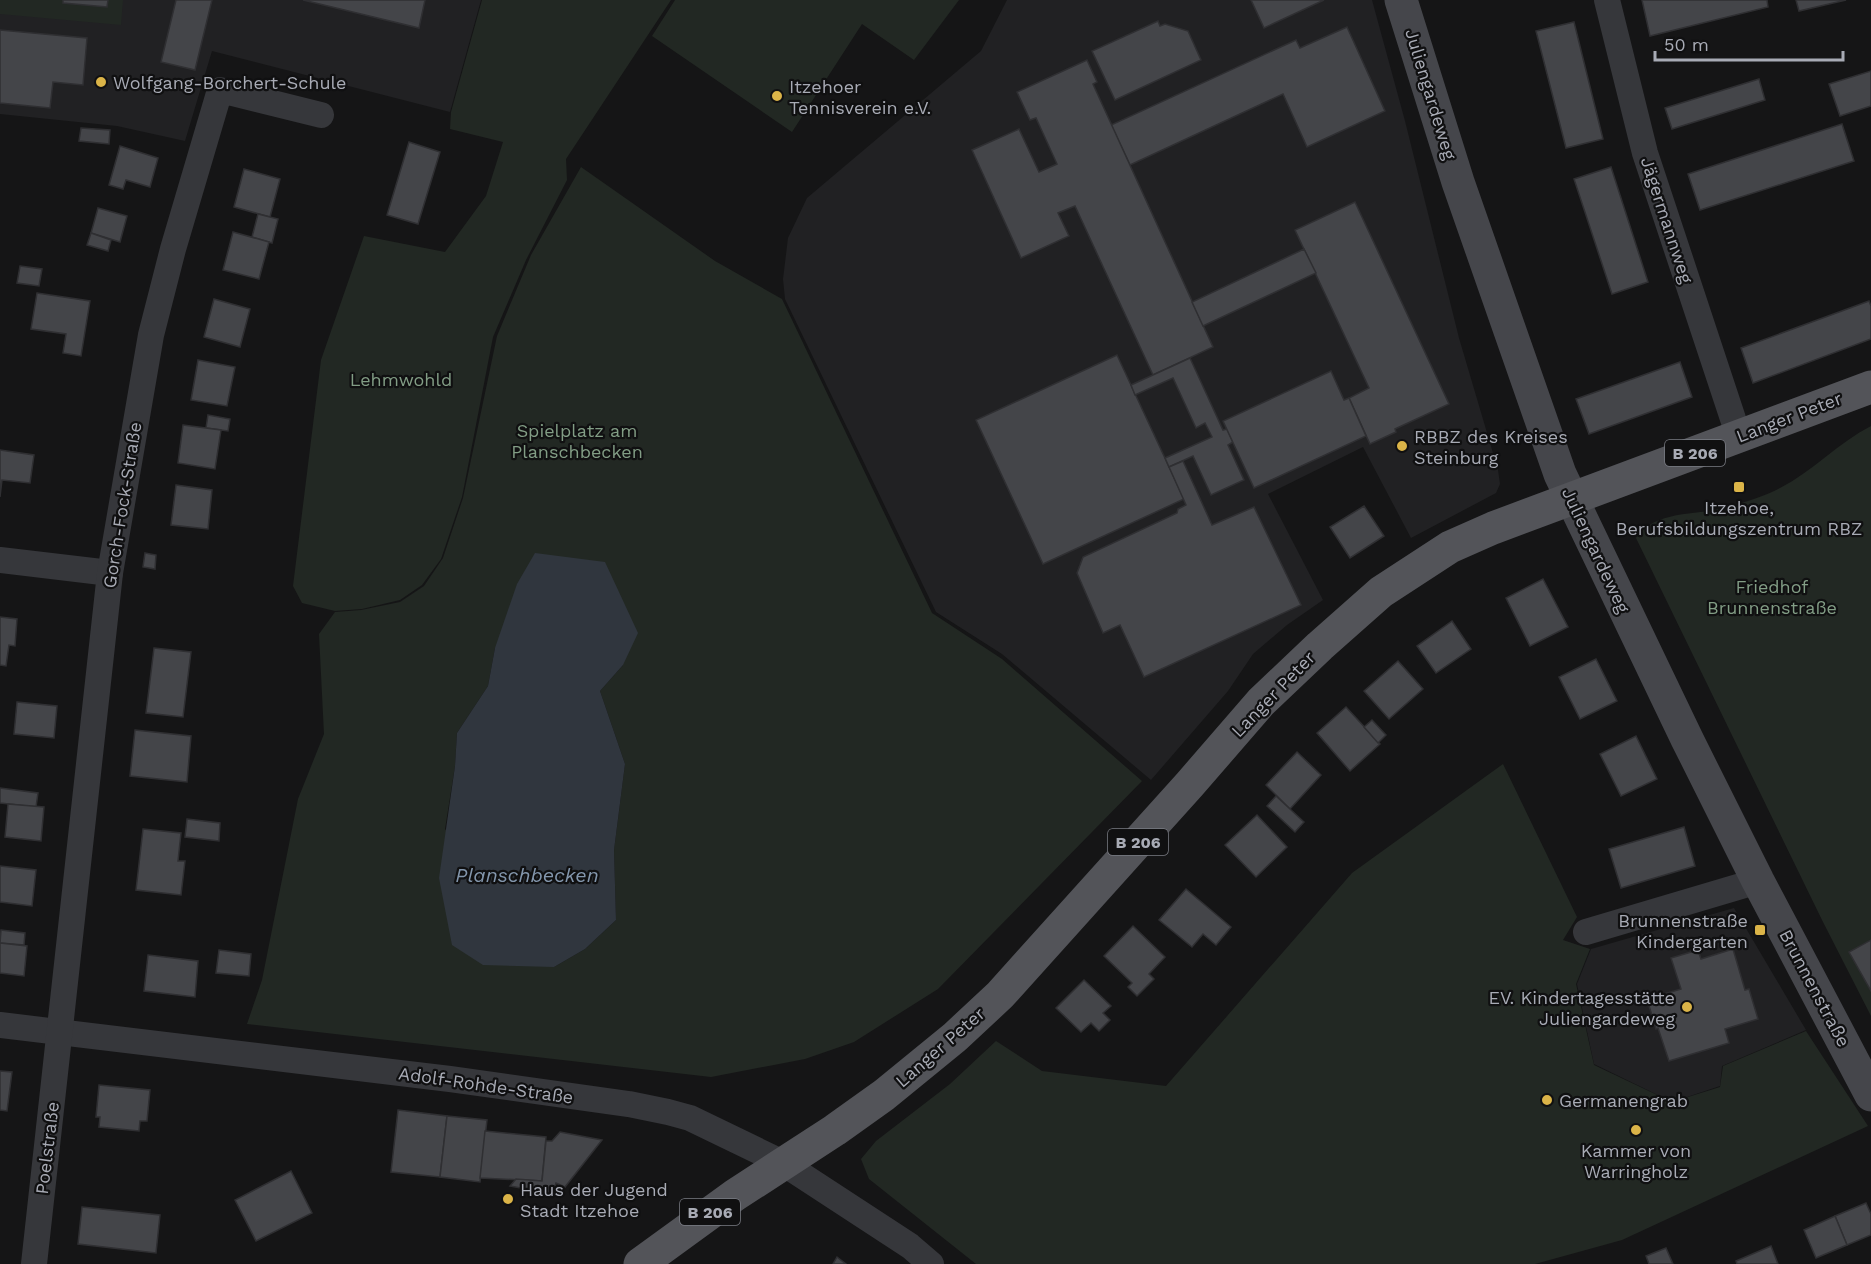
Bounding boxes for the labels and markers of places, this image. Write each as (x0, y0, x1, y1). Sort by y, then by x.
place label: Wolfgang-Borchert-Schule (113, 72, 346, 93)
marker: Wolfgang-Borchert-Schule (94, 75, 108, 89)
place label: Itzehoer Tennisverein e.V. (789, 76, 931, 118)
marker: Itzehoer Tennisverein e.V. (770, 89, 784, 103)
place label: RBBZ des Kreises Steinburg (1414, 426, 1568, 468)
marker: RBBZ des Kreises Steinburg (1395, 439, 1409, 453)
marker: Itzehoe, Berufsbildungszentrum RBZ (1732, 480, 1746, 494)
place label: Itzehoe, Berufsbildungszentrum RBZ (1616, 497, 1862, 539)
place label: Brunnenstraße Kindergarten (1618, 910, 1748, 952)
marker: Brunnenstraße Kindergarten (1753, 923, 1767, 937)
place label: EV. Kindertagesstätte Juliengardeweg (1488, 987, 1675, 1029)
marker: EV. Kindertagesstätte Juliengardeweg (1680, 1000, 1694, 1014)
place label: Germanengrab (1559, 1090, 1688, 1111)
marker: Germanengrab (1540, 1093, 1554, 1107)
marker: Kammer von Warringholz (1629, 1123, 1643, 1137)
place label: Kammer von Warringholz (1581, 1140, 1691, 1182)
place label: Haus der Jugend Stadt Itzehoe (520, 1179, 668, 1221)
marker: Haus der Jugend Stadt Itzehoe (501, 1192, 515, 1206)

